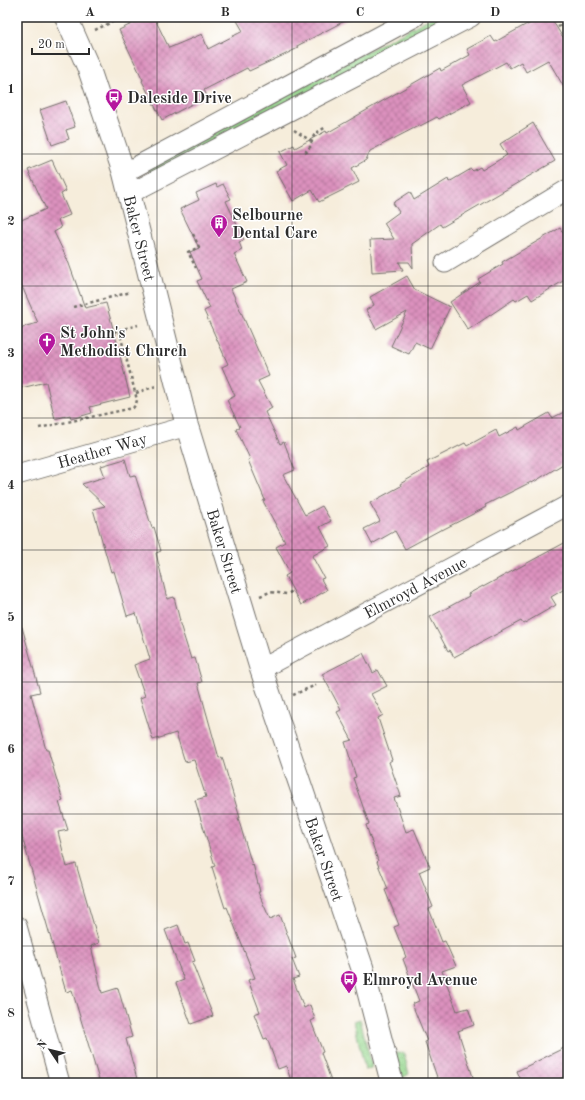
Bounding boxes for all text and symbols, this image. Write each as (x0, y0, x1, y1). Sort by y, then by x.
text: A (85, 6, 95, 19)
text: B (220, 6, 230, 19)
text: C (356, 6, 364, 19)
text: D (490, 6, 500, 19)
scale bar (32, 30, 89, 56)
text: 20 m (38, 39, 65, 51)
text: 1 (7, 83, 15, 96)
bus stop icon: Daleside Drive (104, 87, 124, 112)
place label: Daleside Drive (127, 91, 232, 107)
street label: Baker Street (120, 194, 157, 284)
place label: Selbourne Dental Care (232, 208, 318, 242)
building icon: Selbourne Dental Care (209, 213, 229, 238)
text: 2 (7, 215, 15, 228)
place label: St John's Methodist Church (60, 326, 187, 360)
church icon: St John's Methodist Church (37, 331, 57, 356)
text: 3 (7, 347, 15, 360)
street label: Heather Way (56, 431, 150, 472)
text: 4 (7, 479, 15, 492)
street label: Baker Street (203, 507, 244, 596)
street label: Elmroyd Avenue (362, 555, 470, 623)
text: 5 (7, 611, 15, 624)
text: 6 (7, 743, 15, 756)
street label: Baker Street (301, 815, 345, 904)
text: 7 (7, 875, 15, 888)
bus stop icon: Elmroyd Avenue (339, 969, 359, 994)
place label: Elmroyd Avenue (362, 973, 478, 989)
text: 8 (7, 1007, 15, 1020)
north arrow (30, 1030, 70, 1070)
text: N (36, 1038, 50, 1052)

